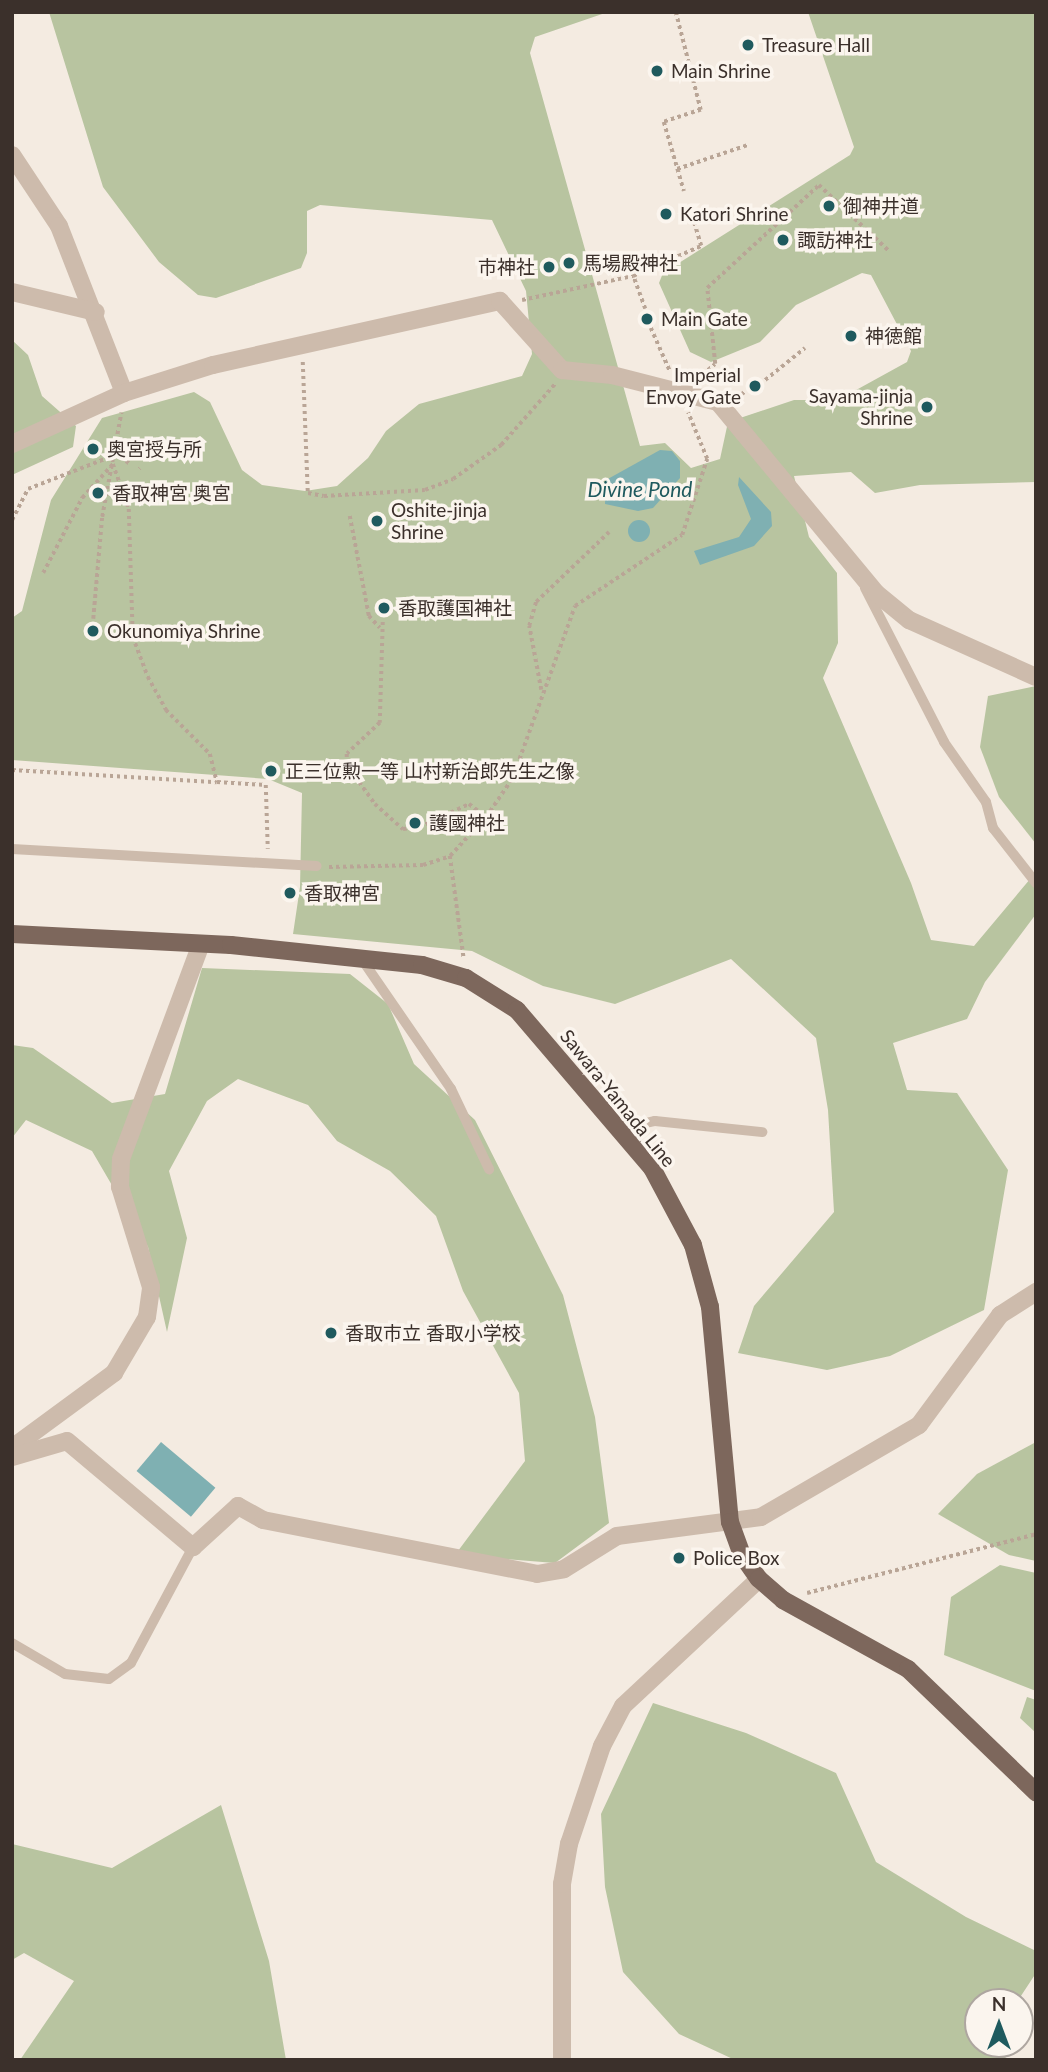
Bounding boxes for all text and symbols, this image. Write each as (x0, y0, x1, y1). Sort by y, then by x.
place label: Treasure Hall (762, 34, 870, 56)
marker: Treasure Hall (740, 37, 756, 53)
place label: Main Shrine (671, 60, 771, 82)
marker: Main Shrine (649, 63, 665, 79)
place label: 御神井道 (843, 195, 919, 217)
marker: 御神井道 (821, 198, 837, 214)
place label: Katori Shrine (680, 203, 789, 225)
marker: Katori Shrine (658, 206, 674, 222)
place label: 諏訪神社 (797, 229, 873, 251)
marker: 諏訪神社 (775, 232, 791, 248)
place label: 馬場殿神社 (583, 252, 678, 274)
marker: 馬場殿神社 (561, 255, 577, 271)
place label: 市神社 (478, 256, 535, 278)
marker: 市神社 (541, 259, 557, 275)
place label: Main Gate (661, 308, 748, 330)
marker: Main Gate (639, 311, 655, 327)
place label: 神徳館 (865, 325, 922, 347)
marker: 神徳館 (843, 328, 859, 344)
place label: Imperial Envoy Gate (645, 364, 741, 408)
marker: Imperial Envoy Gate (747, 378, 763, 394)
place label: Sayama-jinja Shrine (809, 385, 913, 429)
marker: Sayama-jinja Shrine (919, 399, 935, 415)
place label: 奥宮授与所 (107, 438, 202, 460)
marker: 奥宮授与所 (85, 441, 101, 457)
water label: Divine Pond (588, 476, 692, 502)
place label: 香取神宮 奥宮 (112, 482, 231, 504)
marker: 香取神宮 奥宮 (90, 485, 106, 501)
place label: Oshite-jinja Shrine (391, 499, 487, 543)
marker: Oshite-jinja Shrine (369, 513, 385, 529)
place label: 香取護国神社 (398, 597, 512, 619)
marker: 香取護国神社 (376, 600, 392, 616)
place label: Okunomiya Shrine (107, 620, 261, 642)
marker: Okunomiya Shrine (85, 623, 101, 639)
place label: 正三位勲一等 山村新治郎先生之像 (285, 760, 575, 782)
marker: 正三位勲一等 山村新治郎先生之像 (263, 763, 279, 779)
place label: 護國神社 (429, 812, 505, 834)
marker: 護國神社 (407, 815, 423, 831)
place label: 香取神宮 (304, 882, 380, 904)
marker: 香取神宮 (282, 885, 298, 901)
street label: Sawara-Yamada Line (556, 1025, 680, 1171)
place label: 香取市立 香取小学校 (345, 1322, 521, 1344)
marker: 香取市立 香取小学校 (323, 1325, 339, 1341)
place label: Police Box (693, 1547, 779, 1569)
marker: Police Box (671, 1550, 687, 1566)
north arrow (964, 1988, 1034, 2058)
text: N (992, 1992, 1006, 2015)

